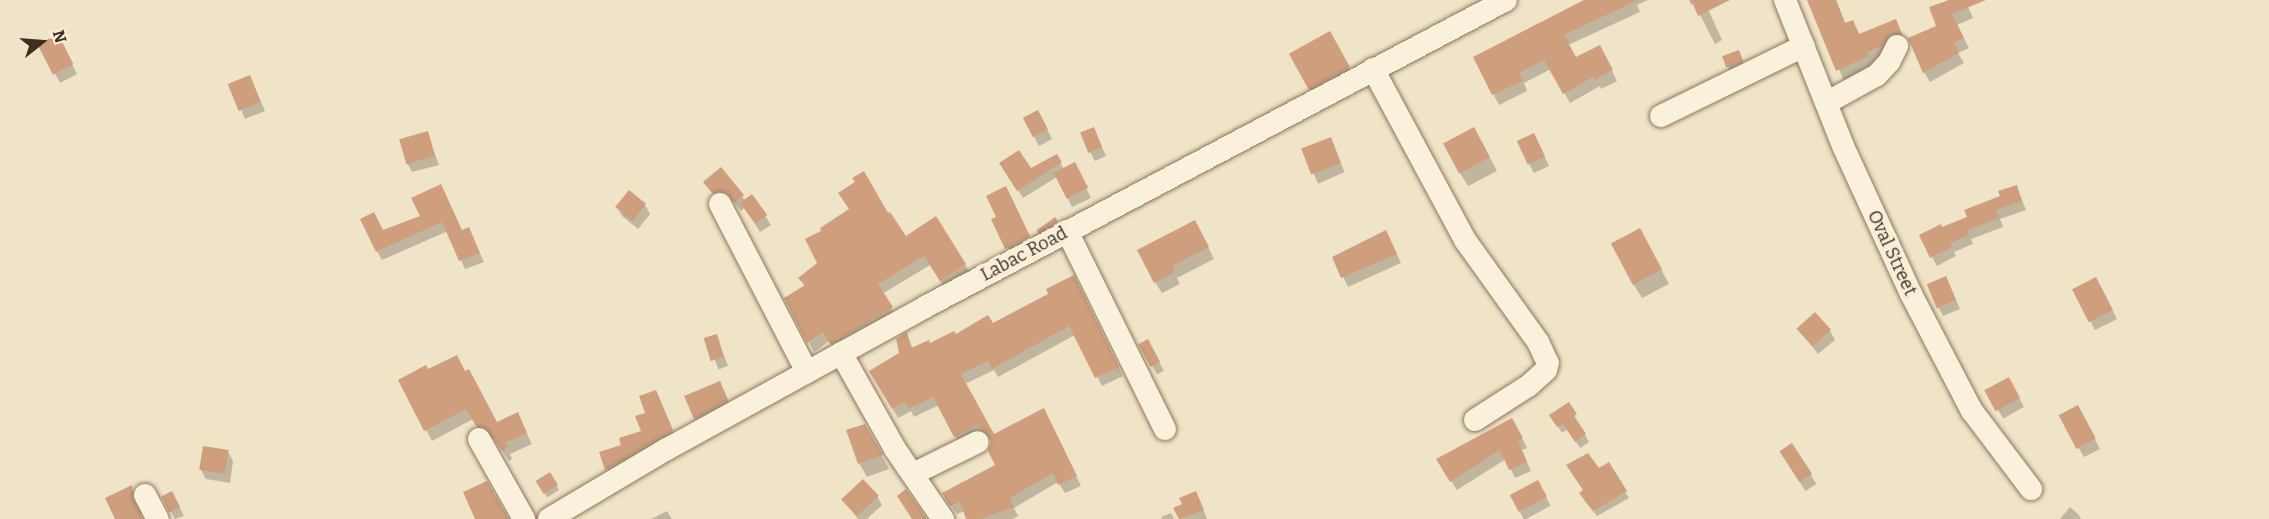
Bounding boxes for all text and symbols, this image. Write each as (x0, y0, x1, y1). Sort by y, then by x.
north arrow (12, 12, 72, 72)
text: N (49, 28, 71, 45)
street label: Oval Street (1863, 207, 1921, 299)
street label: Labac Road (977, 222, 1071, 286)

